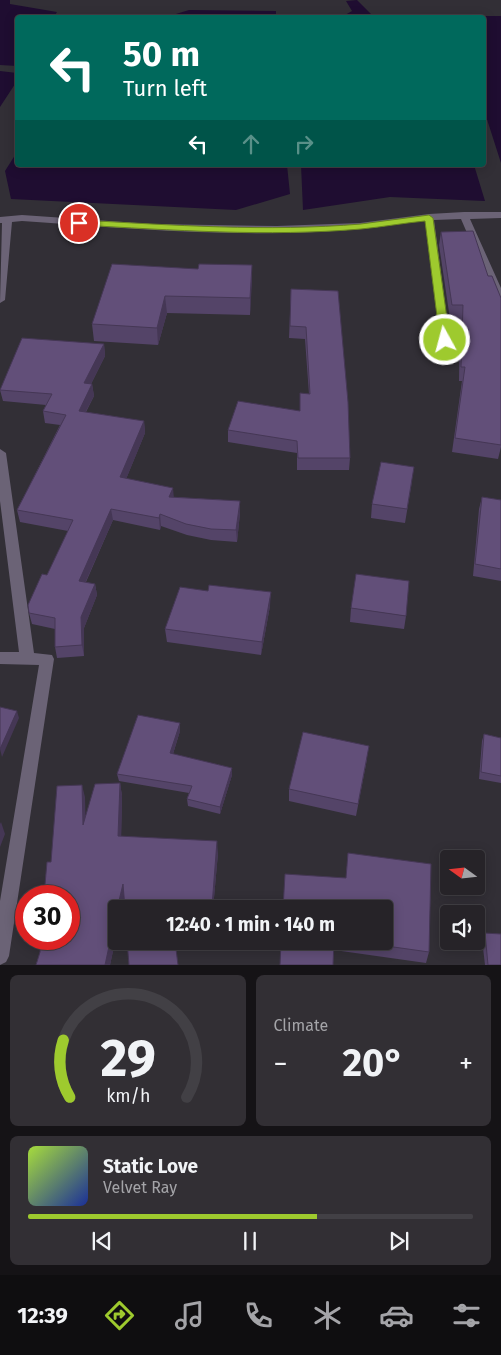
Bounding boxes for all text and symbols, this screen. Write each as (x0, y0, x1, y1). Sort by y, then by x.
text: 50 m (123, 33, 200, 75)
icon: left (40, 35, 105, 100)
text: Turn left (123, 75, 207, 102)
icon: left (184, 130, 212, 158)
icon: ahead (237, 130, 265, 158)
icon: right (290, 130, 318, 158)
pin (58, 202, 100, 244)
icon: arrive (65, 209, 93, 237)
position arrow (418, 313, 470, 365)
north arrow (440, 850, 485, 895)
map controls (440, 850, 485, 950)
speed limit sign: 30 (15, 885, 80, 950)
button: sound (440, 905, 485, 950)
text: 12:40 · 1 min · 140 m (166, 913, 335, 936)
text: Climate (274, 1016, 328, 1035)
text: 29 (100, 1027, 155, 1090)
text: 20° (342, 1040, 404, 1086)
text: − (274, 1047, 288, 1080)
text: + (459, 1047, 473, 1080)
text: km/h (106, 1085, 150, 1107)
text: Static Love (103, 1155, 198, 1178)
text: Velvet Ray (103, 1178, 177, 1197)
icon: previous (88, 1227, 116, 1255)
icon: pause (236, 1227, 264, 1255)
icon: next (385, 1227, 413, 1255)
icon: directions (102, 1298, 137, 1333)
icon: music (172, 1298, 207, 1333)
icon: phone (241, 1298, 276, 1333)
icon: climate (310, 1298, 345, 1333)
icon: car (379, 1298, 414, 1333)
icon: filters (449, 1298, 484, 1333)
text: 12:39 (17, 1302, 68, 1329)

